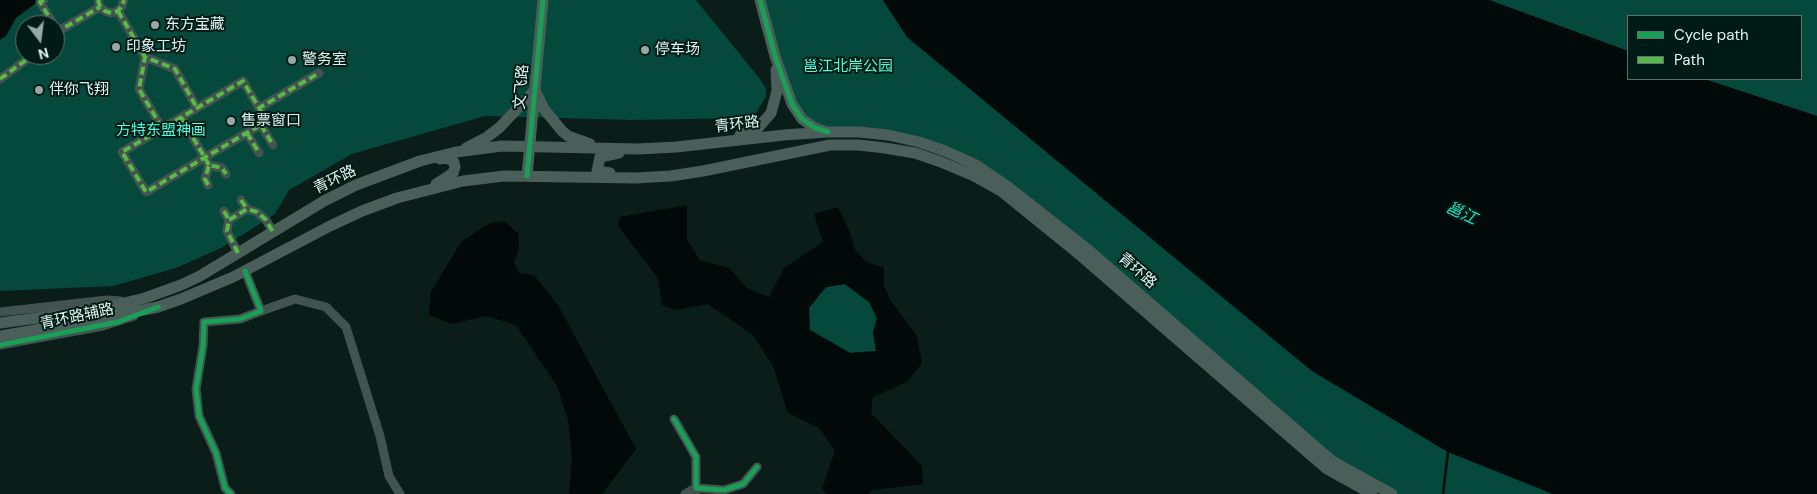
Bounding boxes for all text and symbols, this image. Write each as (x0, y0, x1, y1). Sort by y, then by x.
north arrow (15, 15, 65, 65)
legend (1627, 15, 1802, 80)
place label: 东方宝藏 (165, 16, 225, 34)
marker: 东方宝藏 (149, 19, 161, 31)
text: Cycle path (1674, 25, 1749, 45)
place label: 印象工坊 (126, 38, 186, 56)
marker: 印象工坊 (110, 41, 122, 53)
place label: 停车场 (655, 41, 700, 59)
text: N (36, 44, 51, 64)
marker: 停车场 (639, 44, 651, 56)
text: Path (1674, 50, 1705, 70)
place label: 警务室 (302, 51, 347, 69)
marker: 警务室 (286, 54, 298, 66)
park label: 邕江北岸公园 (803, 58, 893, 76)
street label: 文飞路 (511, 64, 533, 110)
place label: 伴你飞翔 (49, 81, 109, 99)
marker: 伴你飞翔 (33, 84, 45, 96)
place label: 售票窗口 (241, 112, 301, 130)
street label: 青环路 (714, 113, 760, 137)
marker: 售票窗口 (225, 115, 237, 127)
park label: 方特东盟神画 (116, 122, 206, 140)
street label: 青环路 (311, 162, 359, 198)
water label: 邕江 (1442, 199, 1480, 229)
street label: 青环路 (1114, 249, 1160, 293)
street label: 青环路辅路 (38, 300, 116, 334)

